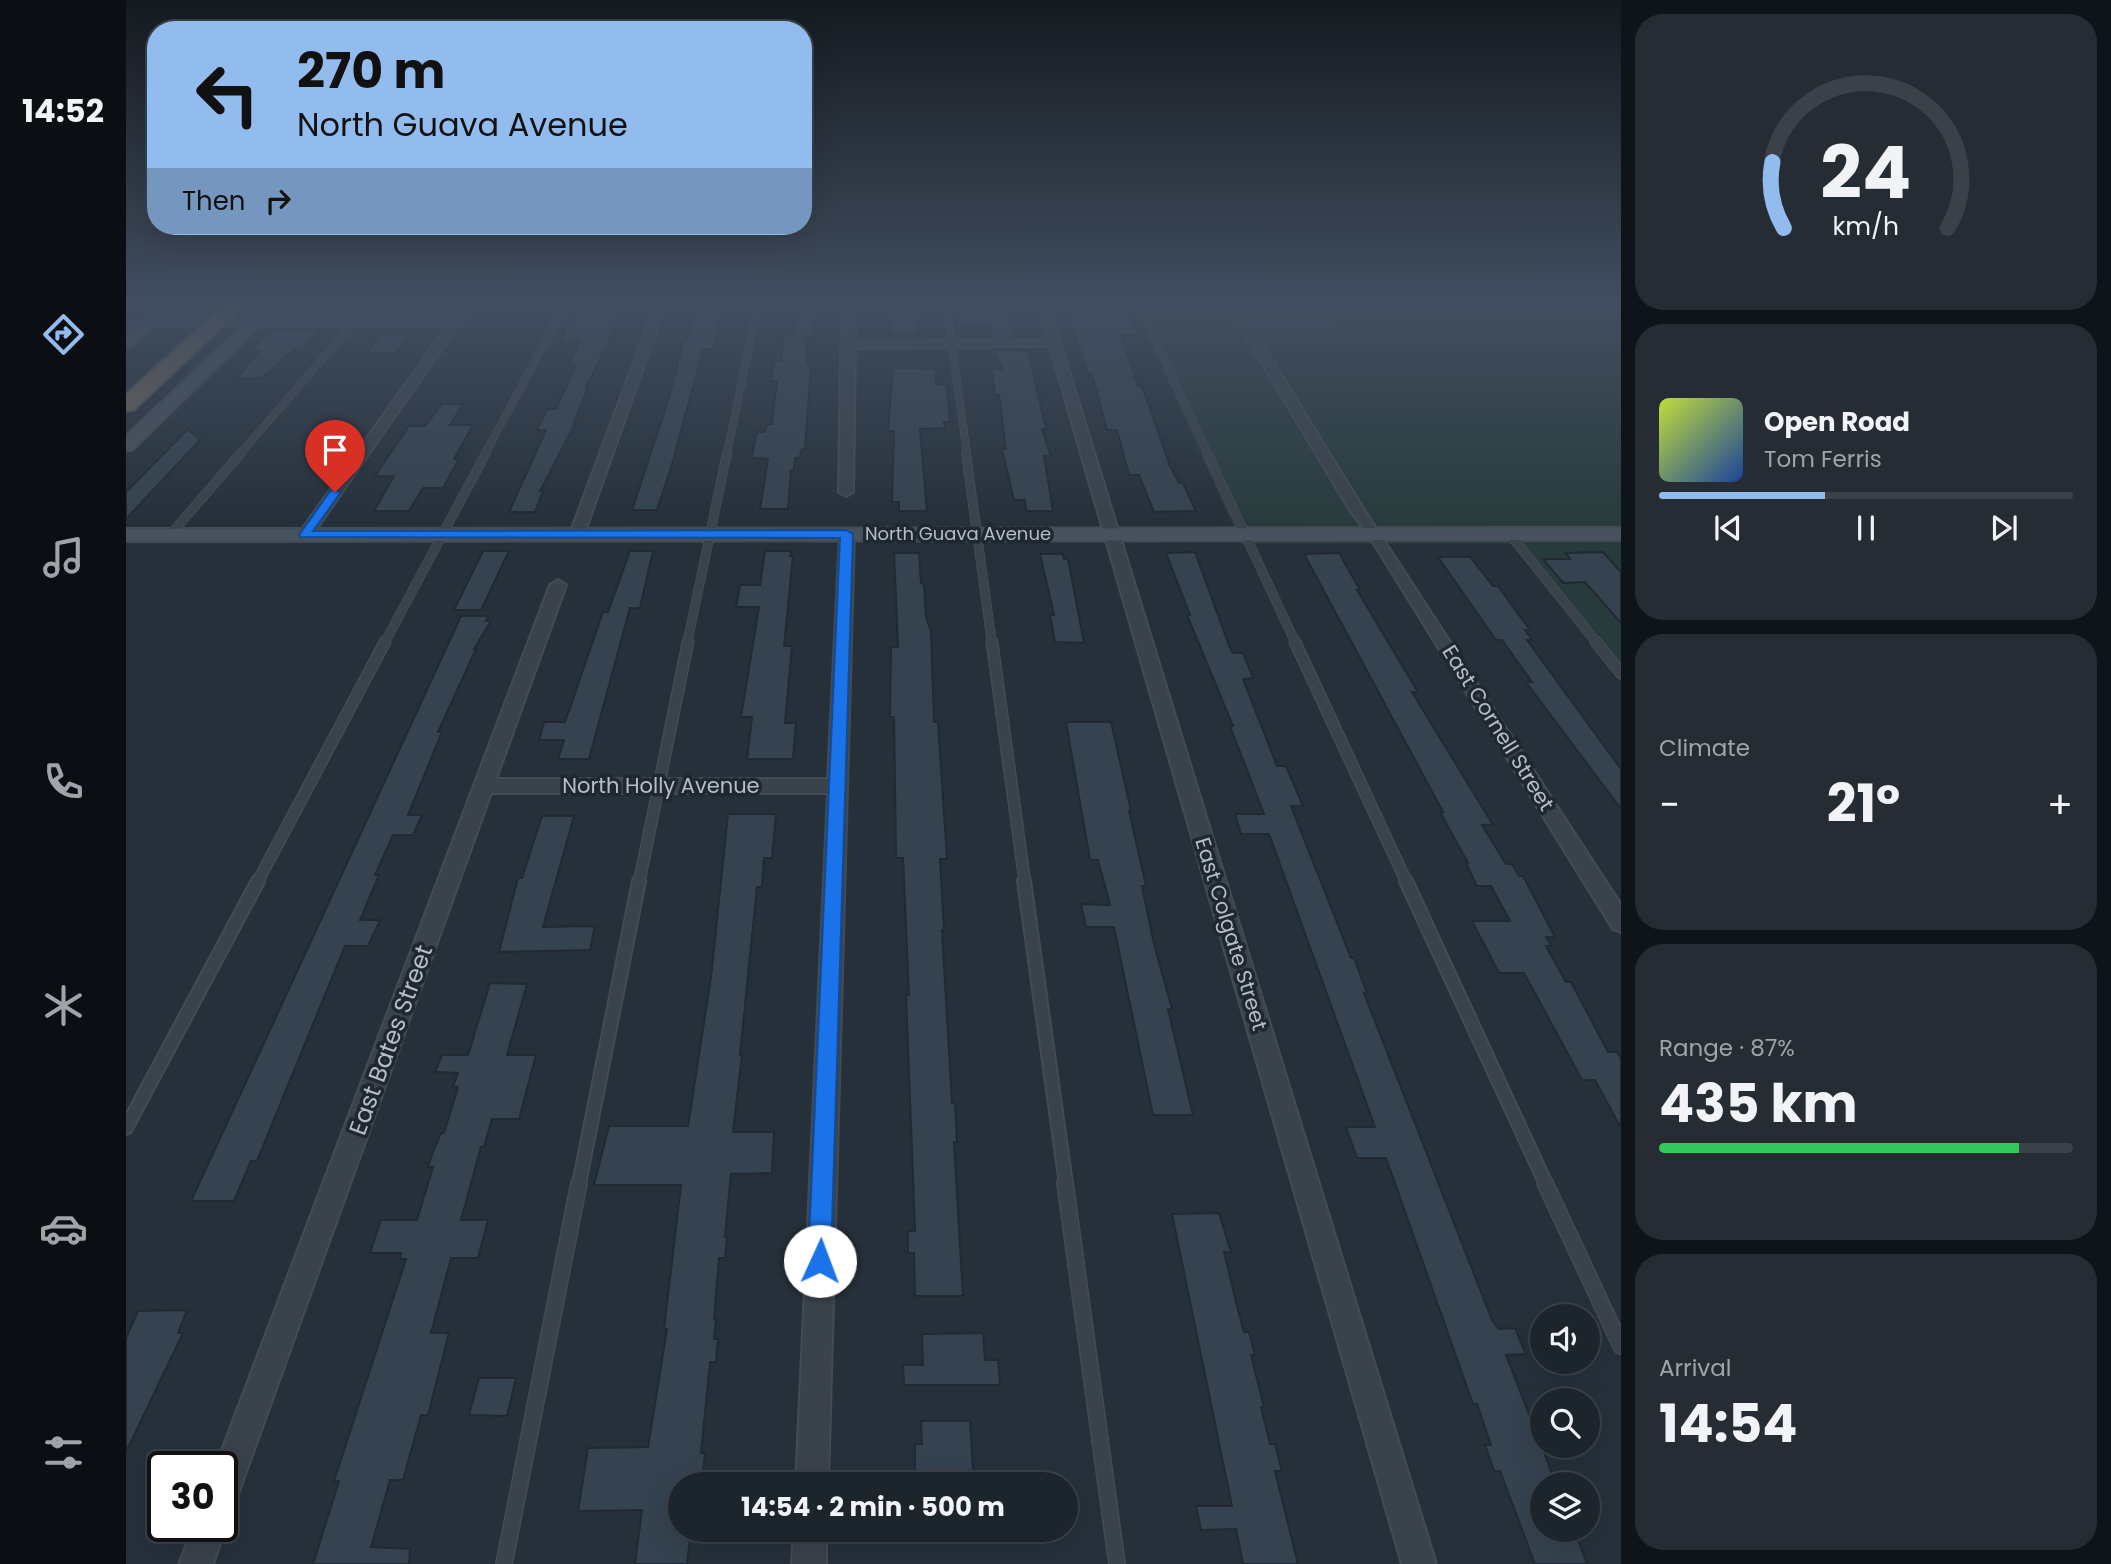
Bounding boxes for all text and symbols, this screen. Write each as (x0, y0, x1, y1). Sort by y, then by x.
text: 270 m (297, 37, 445, 105)
icon: left (182, 49, 273, 140)
text: 14:52 (22, 88, 104, 133)
text: North Guava Avenue (297, 102, 628, 147)
text: 24 (1821, 122, 1911, 223)
icon: right (259, 182, 297, 220)
text: Then (182, 183, 245, 219)
text: km/h (1833, 209, 1899, 244)
icon: directions (39, 310, 88, 359)
text: Open Road (1764, 404, 1910, 440)
pin (305, 420, 365, 492)
icon: arrive (316, 431, 354, 469)
text: Tom Ferris (1764, 443, 1882, 475)
icon: previous (1709, 509, 1747, 547)
icon: pause (1847, 509, 1885, 547)
icon: next (1985, 509, 2023, 547)
street label: North Guava Avenue (865, 521, 1051, 546)
icon: music (39, 533, 88, 582)
street label: East Cornell Street (1436, 639, 1561, 816)
text: Climate (1659, 732, 1750, 764)
icon: phone (39, 757, 88, 806)
text: 21° (1827, 767, 1900, 840)
street label: North Holly Avenue (562, 771, 760, 800)
text: − (1659, 778, 1680, 831)
text: + (2047, 778, 2073, 831)
street label: East Colgate Street (1188, 834, 1275, 1034)
street label: East Bates Street (341, 940, 440, 1139)
icon: climate (39, 981, 88, 1030)
text: Range · 87% (1659, 1032, 1795, 1064)
text: 435 km (1659, 1067, 1858, 1140)
icon: car (39, 1204, 88, 1253)
position arrow (783, 1224, 857, 1298)
map controls (1530, 1304, 1600, 1542)
button: sound (1530, 1304, 1600, 1374)
text: Arrival (1659, 1352, 1731, 1384)
text: 14:54 (1659, 1387, 1798, 1460)
button: search (1530, 1388, 1600, 1458)
icon: filters (39, 1428, 88, 1477)
speed limit sign: 30 (147, 1451, 238, 1542)
button: layers (1530, 1472, 1600, 1542)
text: 14:54 · 2 min · 500 m (741, 1489, 1005, 1525)

